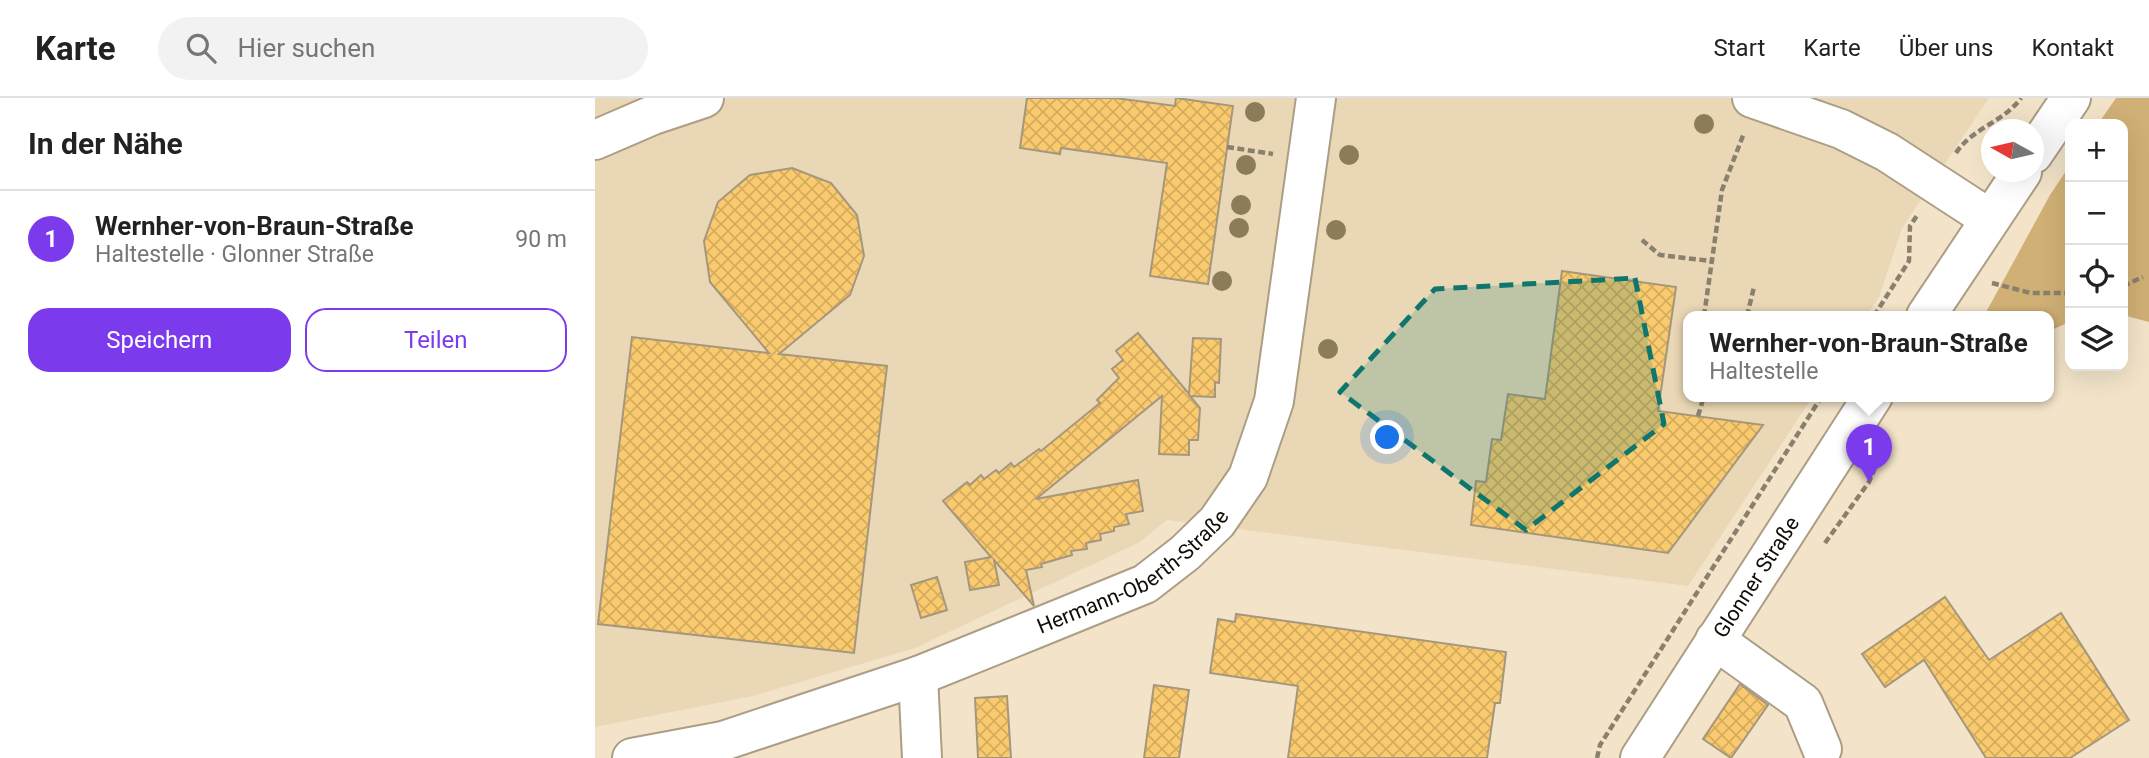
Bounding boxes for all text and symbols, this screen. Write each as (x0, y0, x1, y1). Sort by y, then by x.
search box (158, 17, 648, 80)
text: Karte (35, 29, 116, 68)
icon: search (182, 29, 220, 67)
text: Hier suchen (238, 33, 375, 63)
text: Start (1714, 34, 1765, 62)
text: Karte (1803, 34, 1861, 62)
text: Über uns (1899, 34, 1993, 62)
text: Kontakt (2031, 34, 2114, 62)
north arrow (1981, 119, 2044, 182)
map controls (2065, 119, 2128, 371)
button: + (2065, 119, 2128, 182)
text: In der Nähe (28, 126, 183, 161)
button: − (2065, 182, 2128, 245)
text: Wernher-von-Braun-Straße (95, 211, 414, 241)
text: 1 (44, 226, 58, 253)
text: 90 m (515, 226, 567, 253)
text: Haltestelle · Glonner Straße (95, 241, 374, 268)
button: locate (2065, 245, 2128, 308)
button: Speichern (28, 308, 291, 372)
button: Teilen (305, 308, 567, 372)
button: layers (2065, 308, 2128, 371)
popup (1683, 311, 2054, 402)
text: Wernher-von-Braun-Straße (1709, 328, 2028, 358)
text: Haltestelle (1709, 358, 1818, 385)
your location (1370, 420, 1404, 454)
pin: 1 (1846, 424, 1892, 482)
street label: Hermann-Oberth-Straße (1034, 505, 1234, 639)
street label: Glonner Straße (1709, 512, 1804, 642)

